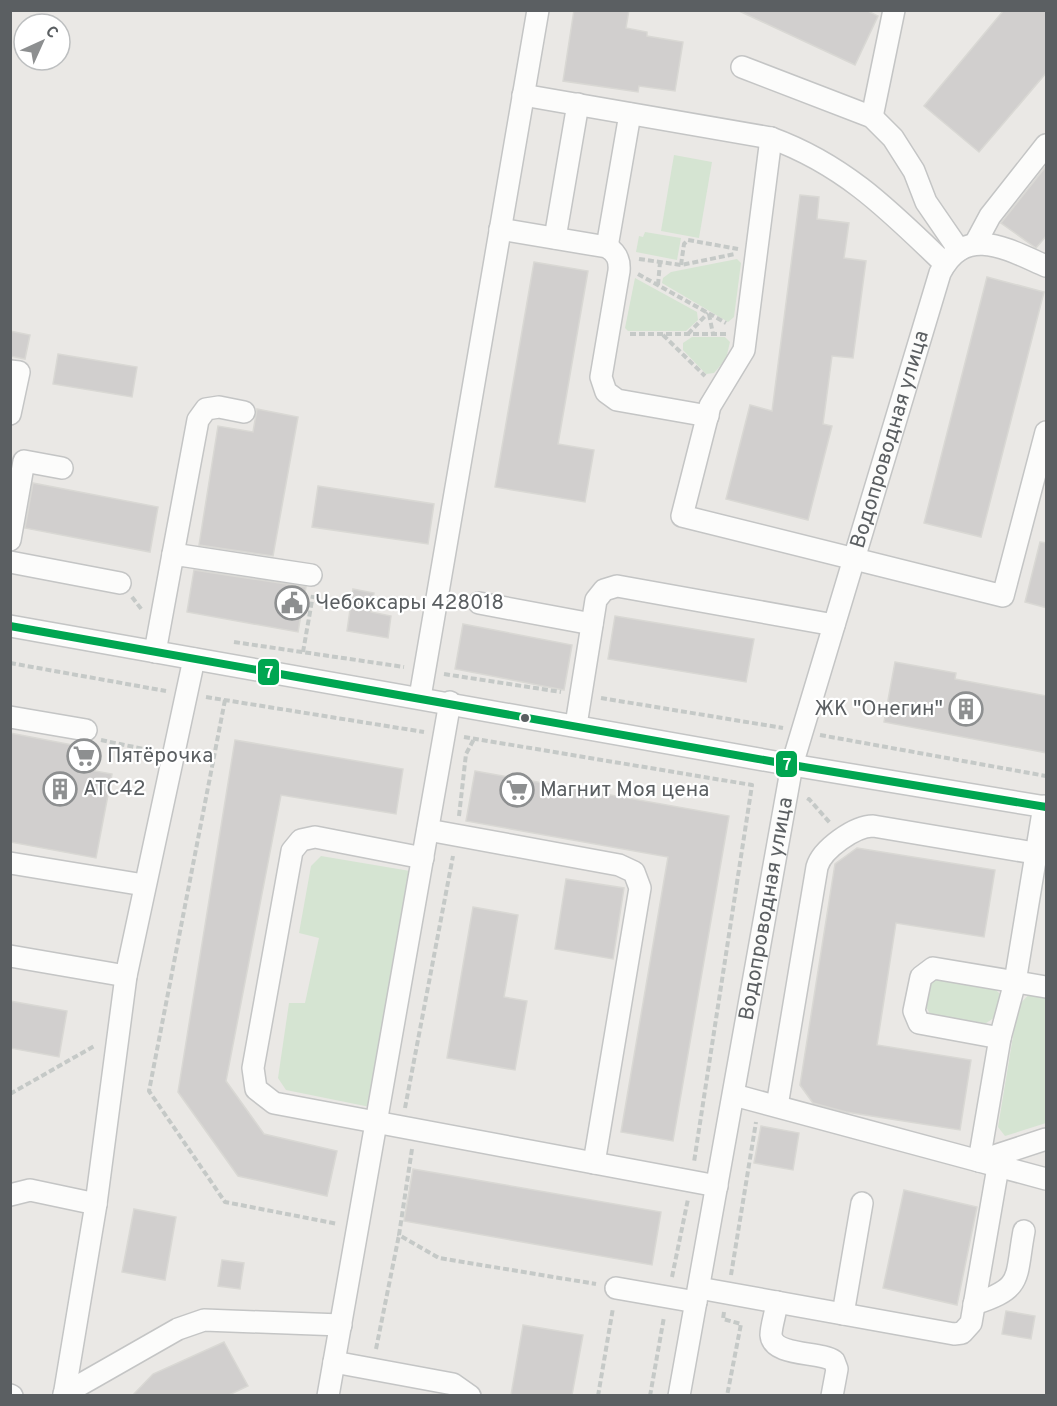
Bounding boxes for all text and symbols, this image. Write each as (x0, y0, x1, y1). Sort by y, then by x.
north arrow (12, 12, 72, 72)
text: С (41, 22, 62, 43)
street label: Водопроводная улица (844, 327, 935, 552)
public building icon: Чебоксары 428018 (274, 585, 310, 621)
place label: Чебоксары 428018 (315, 590, 504, 617)
line badge: 7 (257, 658, 280, 686)
text: 7 (265, 664, 273, 684)
building icon: ЖК "Онегин" (948, 691, 984, 727)
place label: ЖК "Онегин" (814, 696, 943, 723)
unlabelled marker (519, 712, 531, 724)
supermarket icon: Пятёрочка (66, 738, 102, 774)
place label: Пятёрочка (107, 743, 213, 770)
line badge: 7 (775, 750, 798, 778)
text: 7 (783, 756, 791, 776)
building icon: АТС42 (42, 771, 78, 807)
supermarket icon: Магнит Моя цена (499, 772, 535, 808)
place label: АТС42 (83, 776, 146, 803)
place label: Магнит Моя цена (540, 777, 709, 804)
street label: Водопроводная улица (733, 795, 799, 1022)

